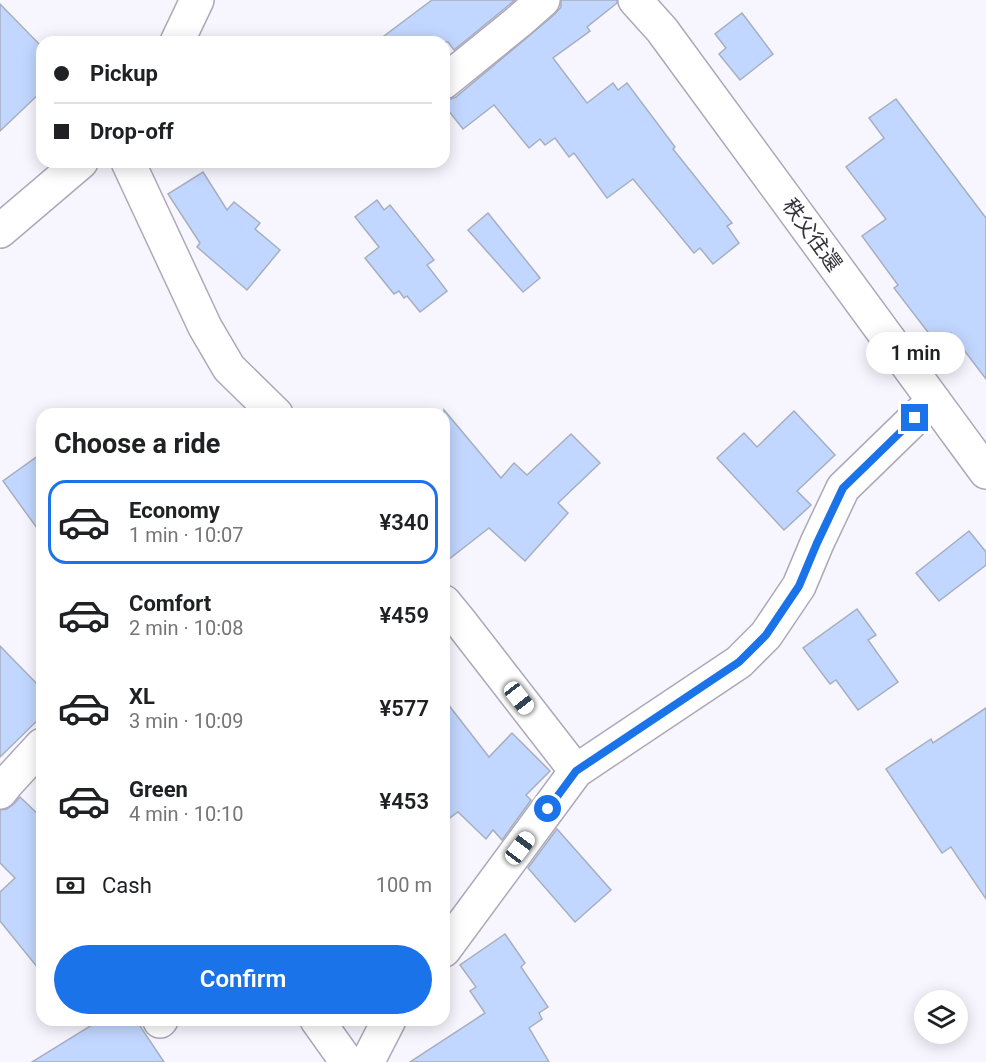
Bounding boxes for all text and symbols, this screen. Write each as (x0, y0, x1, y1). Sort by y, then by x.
text: Pickup (90, 61, 158, 86)
text: Drop-off (90, 119, 174, 144)
street label: 秩父往還 (778, 194, 846, 276)
callout: 1 min (866, 331, 964, 373)
text: 1 min (890, 341, 941, 365)
route end (901, 404, 928, 431)
text: Choose a ride (54, 428, 220, 460)
icon: car (57, 495, 111, 549)
text: Economy (129, 498, 220, 523)
text: ¥340 (380, 510, 429, 535)
text: 1 min · 10:07 (129, 523, 244, 547)
icon: car (57, 588, 111, 642)
text: Comfort (129, 591, 211, 616)
text: ¥459 (380, 603, 429, 628)
text: 2 min · 10:08 (129, 616, 244, 640)
car (501, 678, 537, 718)
icon: car (57, 681, 111, 735)
text: XL (129, 684, 155, 709)
text: ¥577 (380, 696, 429, 721)
text: 3 min · 10:09 (129, 709, 244, 733)
icon: car (57, 774, 111, 828)
text: Green (129, 777, 188, 802)
text: ¥453 (380, 789, 429, 814)
route start (534, 795, 561, 822)
text: 4 min · 10:10 (129, 802, 244, 826)
car (502, 828, 538, 868)
icon: cash (54, 869, 87, 902)
text: Cash (102, 873, 152, 898)
text: 100 m (376, 873, 432, 897)
button: Confirm (54, 945, 432, 1014)
map controls (914, 990, 968, 1044)
button: layers (914, 990, 968, 1044)

